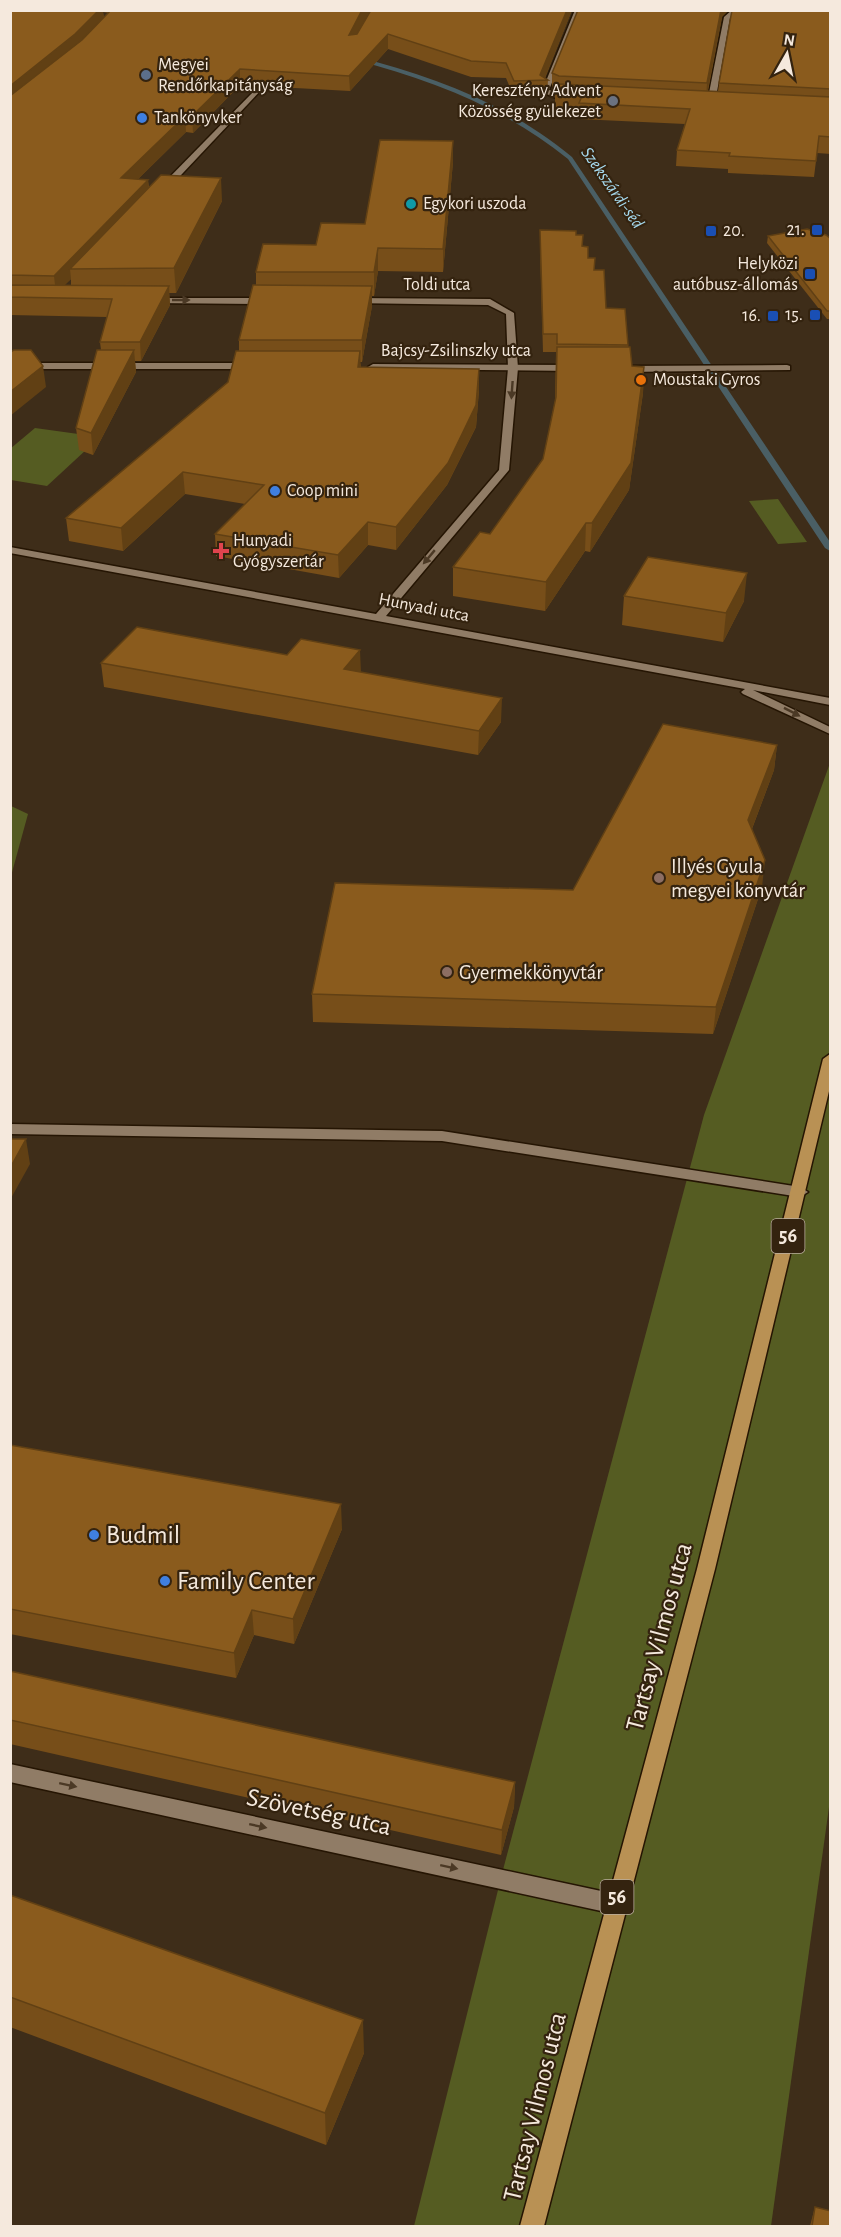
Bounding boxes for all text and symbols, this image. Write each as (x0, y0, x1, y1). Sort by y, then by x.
north arrow (757, 24, 817, 84)
text: N (782, 31, 796, 49)
place label: Megyei Rendőrkapitányság (158, 56, 293, 95)
marker: Megyei Rendőrkapitányság (139, 68, 153, 82)
place label: Keresztény Advent Közösség gyülekezet (458, 82, 601, 121)
marker: Keresztény Advent Közösség gyülekezet (606, 94, 620, 108)
place label: Tankönyvker (154, 109, 242, 127)
marker: Tankönyvker (135, 111, 149, 125)
water label: Szekszárdi-séd (577, 144, 647, 232)
place label: Egykori uszoda (423, 195, 527, 213)
marker: Egykori uszoda (404, 197, 418, 211)
place label: 21. (786, 221, 805, 239)
place label: 20. (723, 222, 745, 240)
marker: 21. (810, 223, 824, 237)
marker: 20. (704, 224, 718, 238)
place label: Helyközi autóbusz-állomás (673, 255, 798, 294)
marker: Helyközi autóbusz-állomás (803, 267, 817, 281)
street label: Toldi utca (403, 276, 471, 294)
one-way arrow (171, 295, 190, 305)
place label: 15. (785, 306, 803, 324)
place label: 16. (742, 307, 761, 325)
marker: 15. (808, 308, 822, 322)
marker: 16. (766, 309, 780, 323)
street label: Bajcsy-Zsilinszky utca (381, 342, 531, 360)
place label: Moustaki Gyros (653, 371, 761, 389)
marker: Moustaki Gyros (634, 373, 648, 387)
one-way arrow (507, 381, 516, 400)
place label: Coop mini (287, 482, 358, 500)
marker: Coop mini (268, 484, 282, 498)
place label: Hunyadi Gyógyszertár (233, 532, 324, 571)
marker: Hunyadi Gyógyszertár (214, 544, 228, 558)
one-way arrow (423, 549, 436, 565)
street label: Hunyadi utca (377, 590, 471, 626)
one-way arrow (784, 707, 801, 716)
place label: Illyés Gyula megyei könyvtár (671, 856, 805, 901)
marker: Illyés Gyula megyei könyvtár (652, 871, 666, 885)
place label: Gyermekkönyvtár (459, 962, 603, 983)
marker: Gyermekkönyvtár (440, 965, 454, 979)
road number: 56 (772, 1219, 804, 1253)
place label: Budmil (106, 1522, 180, 1548)
marker: Budmil (87, 1528, 101, 1542)
street label: Tartsay Vilmos utca (621, 1540, 697, 1734)
place label: Family Center (177, 1568, 315, 1594)
marker: Family Center (158, 1574, 172, 1588)
one-way arrow (58, 1781, 77, 1790)
street label: Szövetség utca (244, 1784, 394, 1840)
one-way arrow (249, 1822, 268, 1832)
one-way arrow (440, 1863, 458, 1873)
road number: 56 (600, 1880, 634, 1914)
street label: Tartsay Vilmos utca (499, 2010, 571, 2204)

